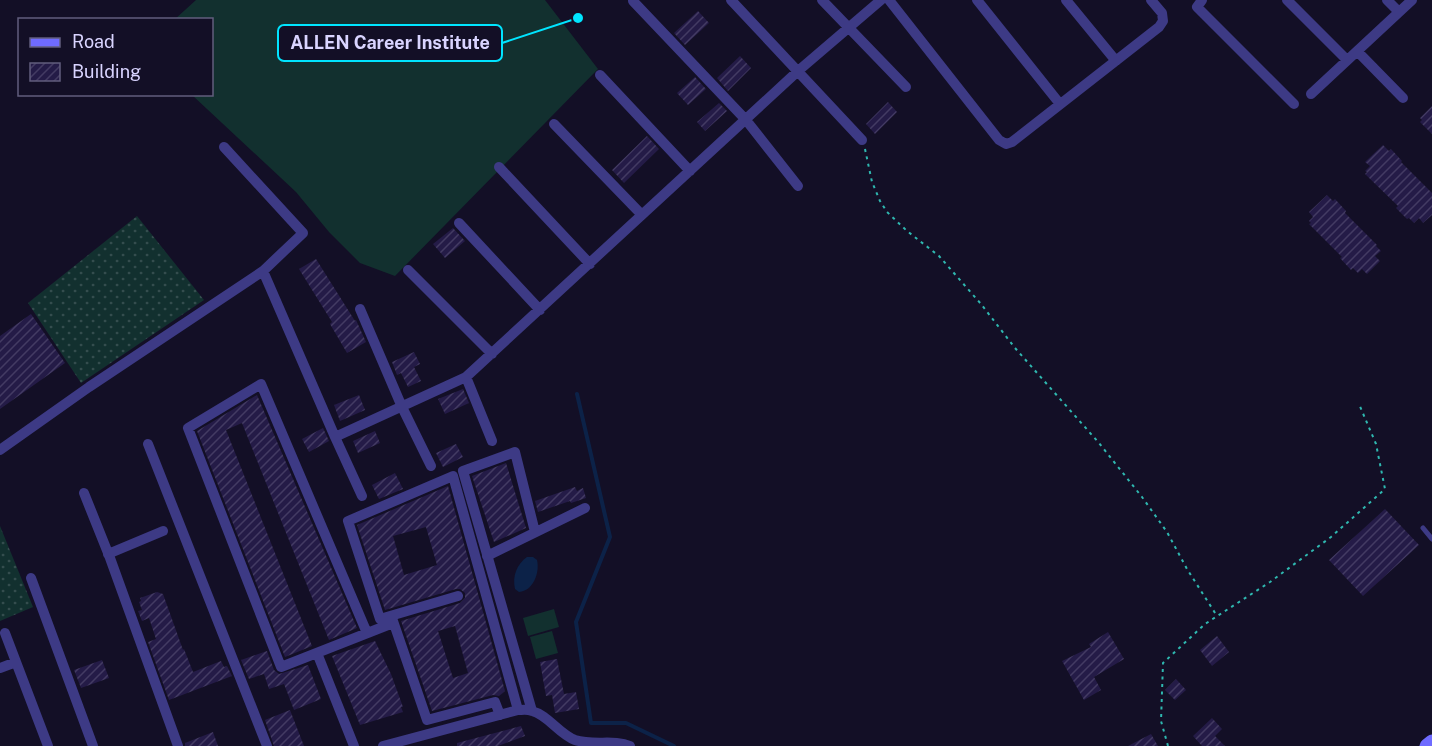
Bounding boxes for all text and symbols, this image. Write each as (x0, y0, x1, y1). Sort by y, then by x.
legend (18, 18, 213, 96)
callout: ALLEN Career Institute (278, 25, 502, 61)
text: Road (72, 31, 115, 52)
text: ALLEN Career Institute (290, 32, 490, 53)
text: Building (72, 61, 141, 82)

